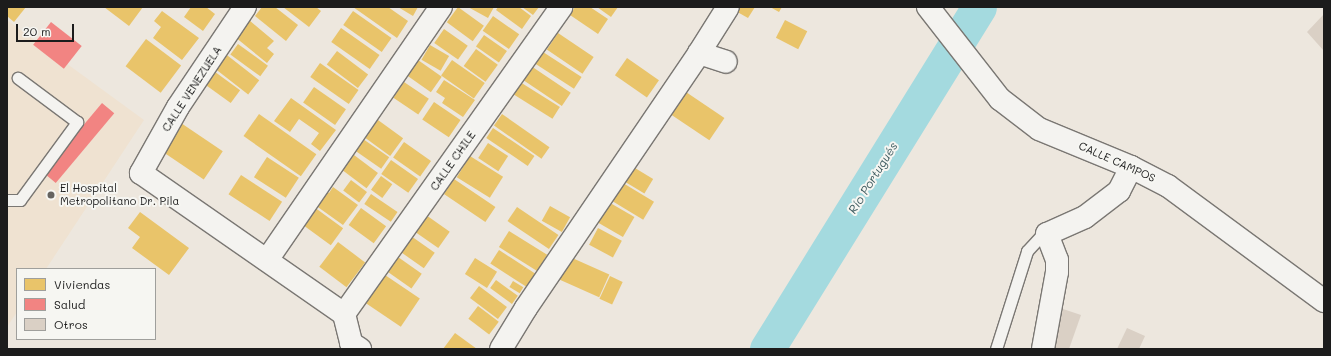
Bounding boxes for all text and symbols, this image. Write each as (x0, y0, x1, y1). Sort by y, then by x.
scale bar (18, 16, 76, 42)
text: 20 m (23, 23, 51, 39)
street label: CALLE VENEZUELA (159, 44, 225, 134)
street label: CALLE CHILE (428, 129, 478, 193)
street label: CALLE CAMPOS (1077, 139, 1157, 185)
water label: Río Portugués (845, 140, 901, 216)
place label: El Hospital Metropolitano Dr. Pila (60, 182, 179, 208)
marker: El Hospital Metropolitano Dr. Pila (45, 189, 57, 201)
legend (16, 268, 156, 340)
text: Viviendas (54, 276, 110, 292)
text: Salud (54, 296, 85, 312)
text: Otros (54, 316, 88, 332)

